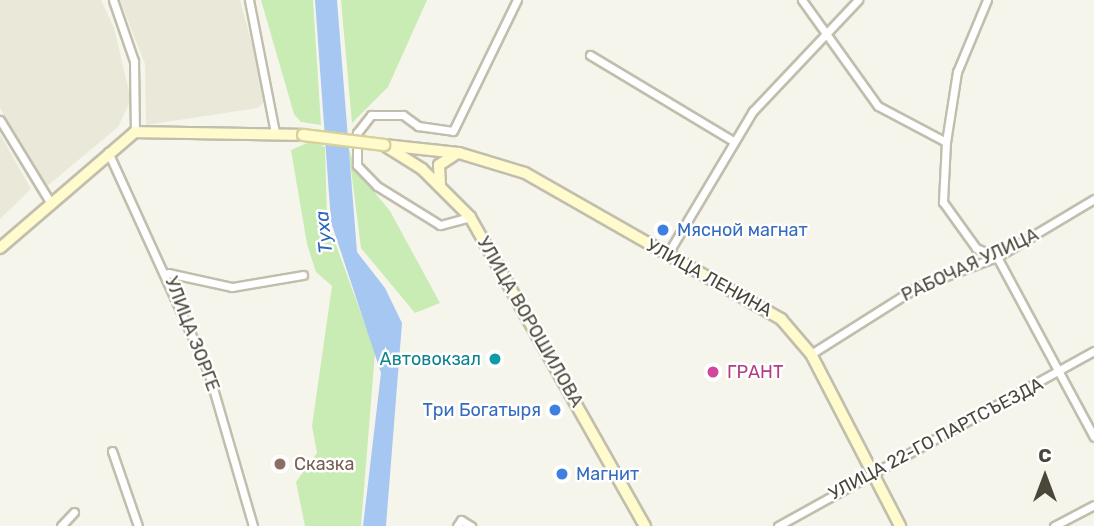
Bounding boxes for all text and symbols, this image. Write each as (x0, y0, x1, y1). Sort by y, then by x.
water label: Туха (310, 210, 338, 254)
place label: Мясной магнат (677, 219, 808, 241)
marker: Мясной магнат (655, 222, 671, 238)
street label: РАБОЧАЯ УЛИЦА (898, 224, 1042, 306)
street label: УЛИЦА ВОРОШИЛОВА (472, 233, 588, 411)
street label: УЛИЦА ЛЕНИНА (642, 234, 776, 322)
street label: УЛИЦА ЗОРГЕ (160, 274, 224, 394)
place label: Автовокзал (380, 348, 481, 370)
marker: Автовокзал (487, 351, 503, 367)
place label: ГРАНТ (727, 361, 783, 383)
marker: ГРАНТ (705, 364, 721, 380)
street label: УЛИЦА 22-ГО ПАРТСЪЕЗДА (825, 373, 1047, 505)
place label: Три Богатыря (422, 399, 541, 421)
marker: Три Богатыря (547, 402, 563, 418)
north arrow (1010, 442, 1080, 512)
place label: Сказка (294, 453, 354, 475)
marker: Сказка (272, 456, 288, 472)
place label: Магнит (576, 463, 639, 485)
marker: Магнит (554, 466, 570, 482)

